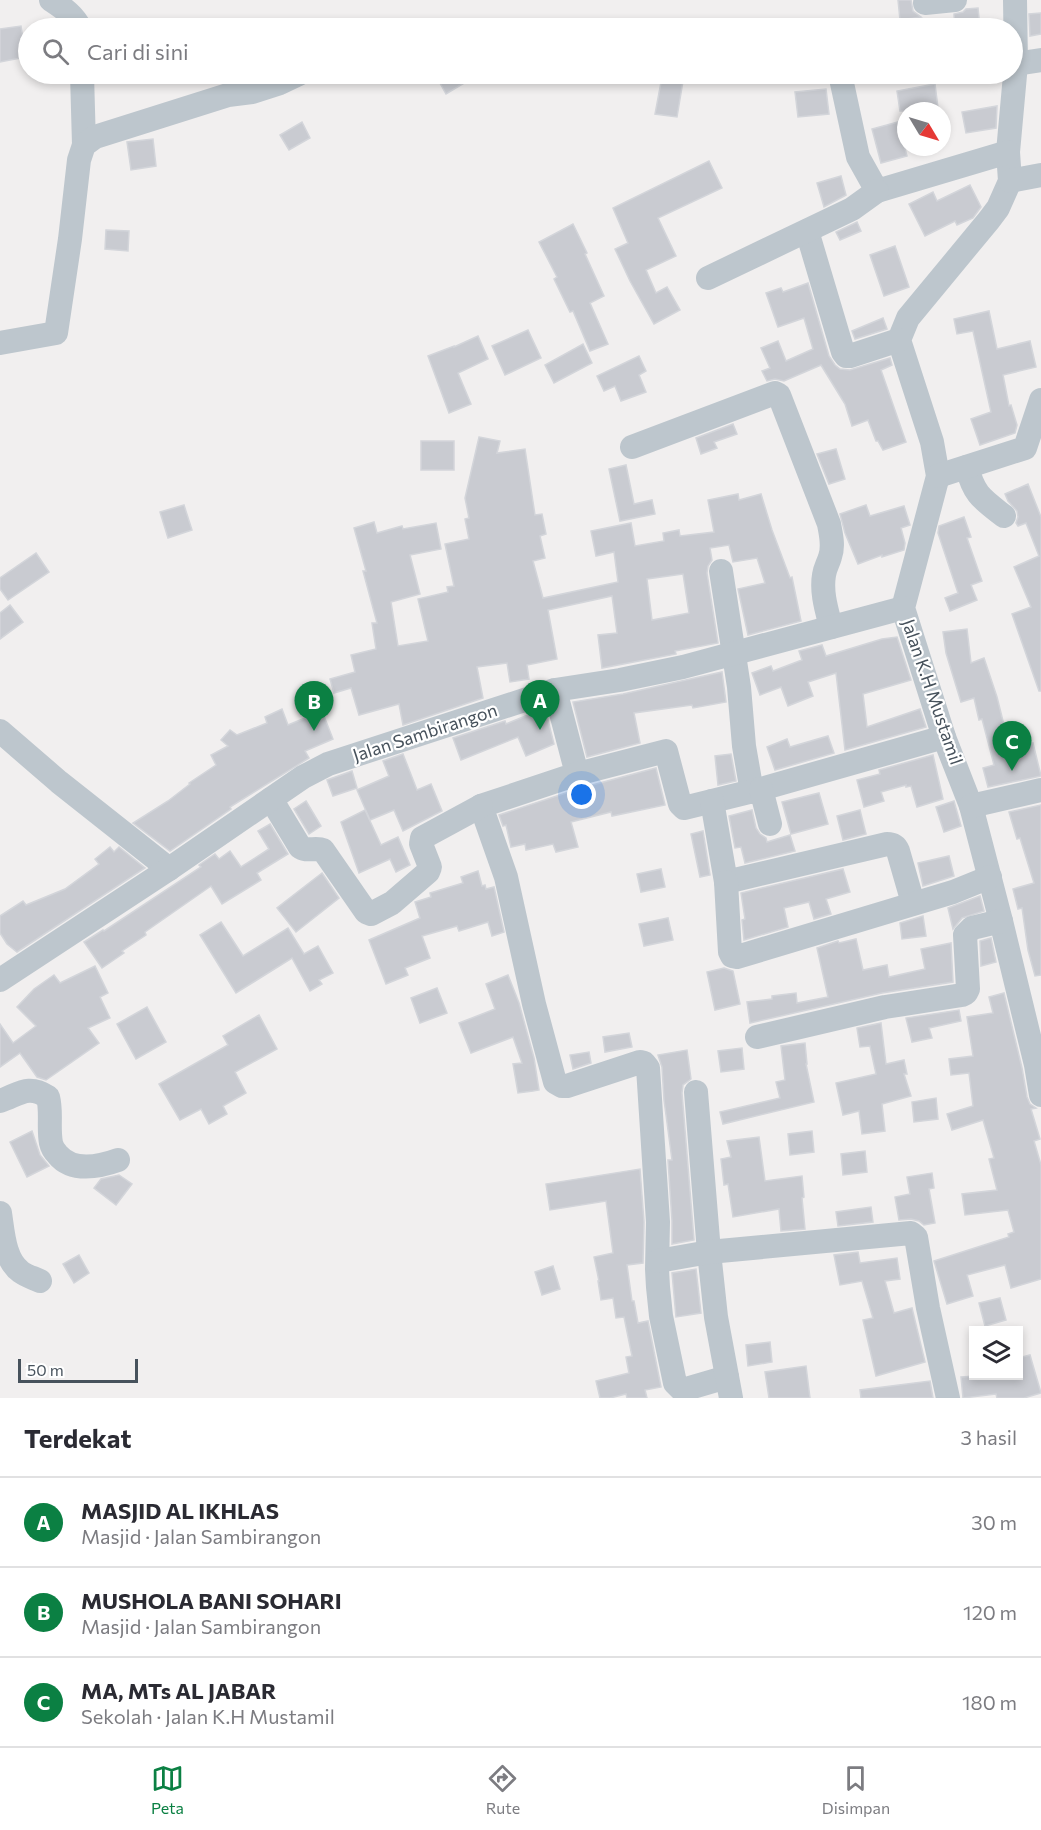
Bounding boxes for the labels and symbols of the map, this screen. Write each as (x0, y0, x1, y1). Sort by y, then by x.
north arrow (897, 102, 951, 156)
street label: Jalan K.H Mustamil (898, 616, 968, 767)
pin: A (520, 680, 560, 730)
pin: B (294, 682, 334, 731)
street label: Jalan Sambirangon (350, 698, 500, 766)
pin: C (992, 722, 1032, 771)
your location (567, 780, 596, 809)
scale bar (18, 1356, 138, 1384)

